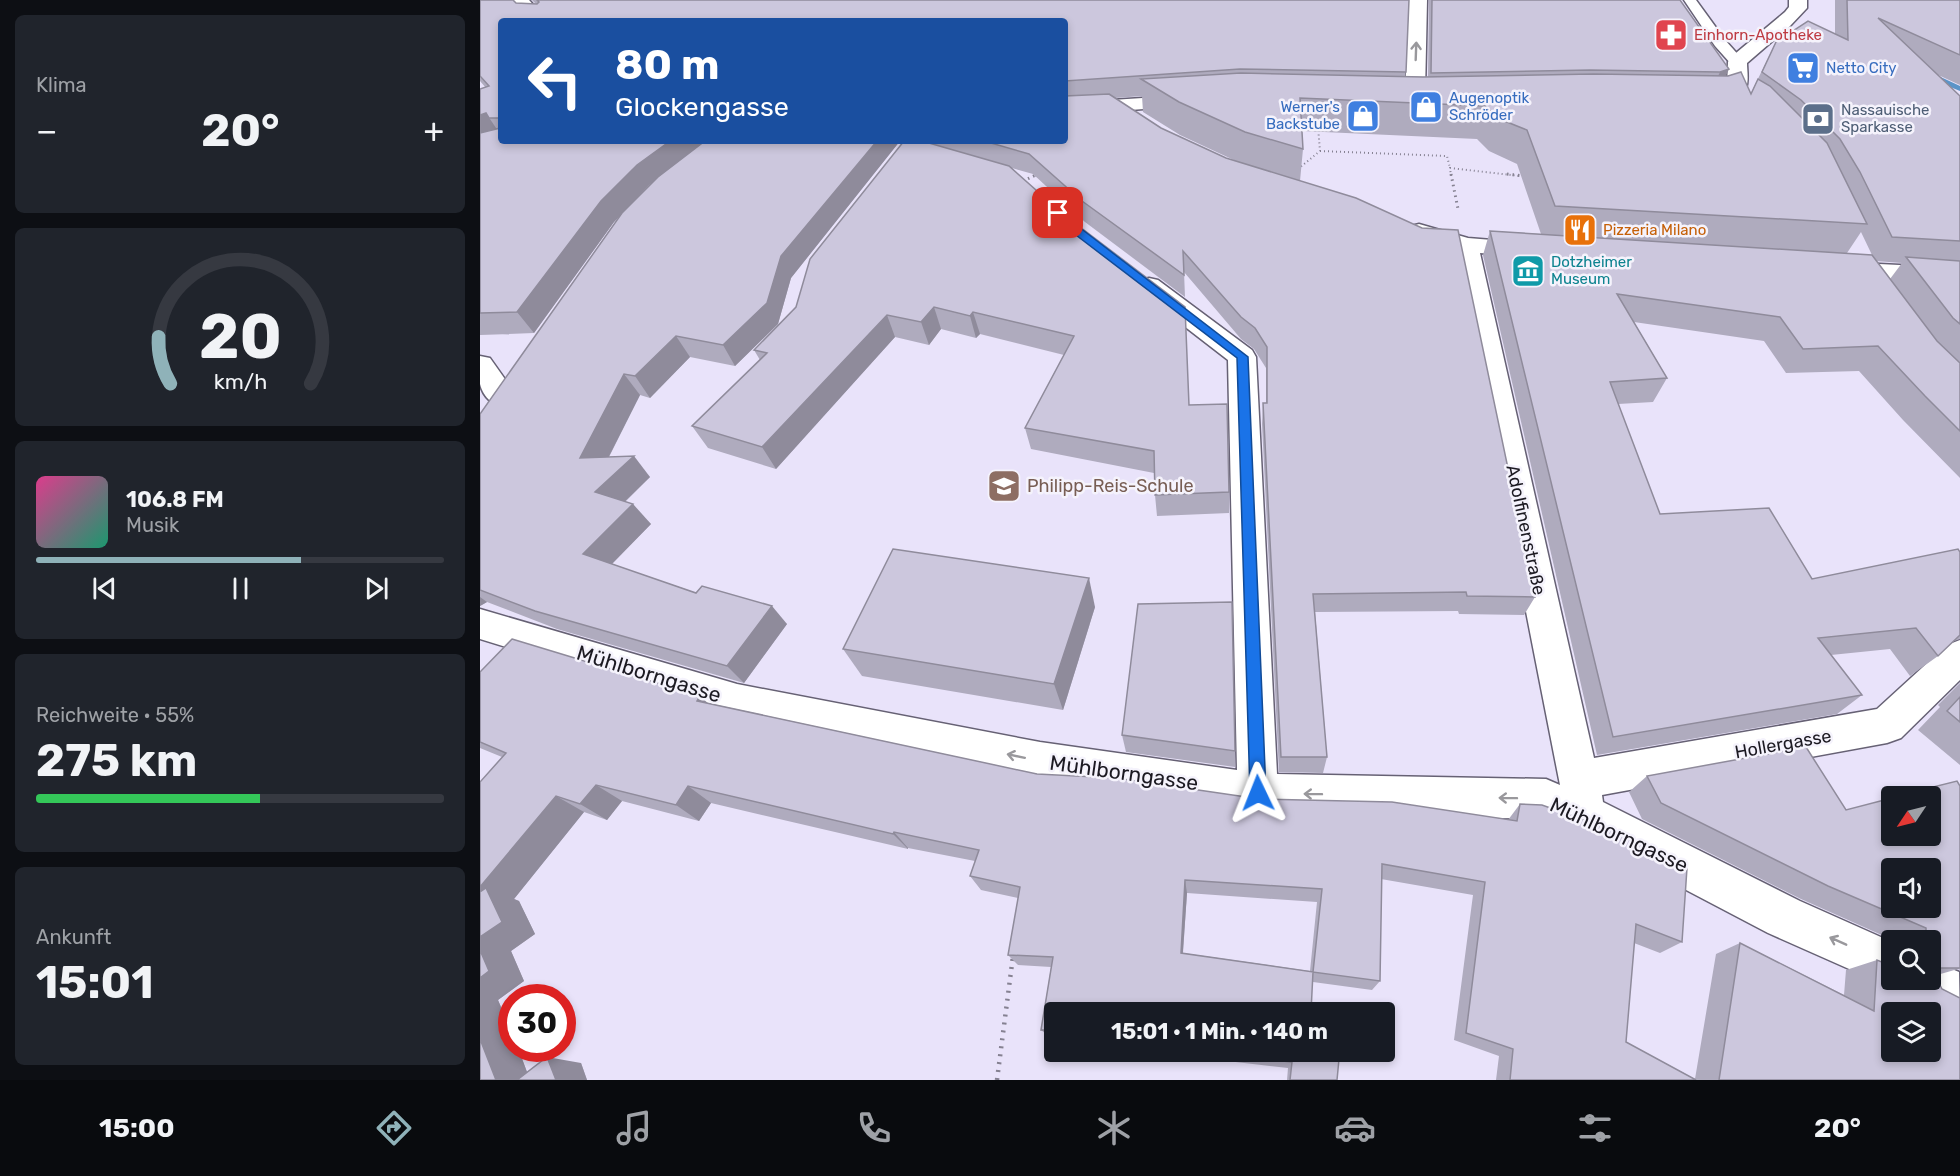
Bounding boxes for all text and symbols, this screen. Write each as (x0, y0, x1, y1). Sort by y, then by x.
pharmacy icon: Einhorn-Apotheke (1653, 17, 1689, 53)
place label: Einhorn-Apotheke (1694, 26, 1822, 44)
text: 80 m (615, 40, 719, 90)
one-way arrow (1410, 41, 1422, 61)
icon: left (516, 42, 594, 120)
supermarket icon: Netto City (1785, 50, 1821, 86)
place label: Netto City (1826, 59, 1897, 77)
text: Klima (36, 73, 87, 97)
shop icon: Augenoptik Schröder (1408, 89, 1444, 125)
place label: Augenoptik Schröder (1449, 89, 1529, 124)
text: Glockengasse (615, 91, 789, 123)
place label: Werner's Backstube (1266, 98, 1340, 133)
shop icon: Werner's Backstube (1345, 98, 1381, 134)
bank icon: Nassauische Sparkasse (1800, 101, 1836, 137)
place label: Nassauische Sparkasse (1841, 101, 1929, 136)
text: 20° (201, 104, 280, 157)
text: − (36, 111, 57, 150)
text: + (423, 111, 444, 150)
pin (1032, 187, 1083, 238)
icon: arrive (1041, 196, 1074, 229)
restaurant icon: Pizzeria Milano (1562, 212, 1598, 248)
place label: Pizzeria Milano (1603, 221, 1706, 239)
museum icon: Dotzheimer Museum (1510, 253, 1546, 289)
place label: Dotzheimer Museum (1551, 253, 1632, 288)
text: 20 (199, 300, 281, 374)
text: km/h (213, 369, 267, 394)
street label: Adolfinenstraße (1501, 463, 1551, 597)
school or university icon: Philipp-Reis-Schule (986, 468, 1022, 504)
place label: Philipp-Reis-Schule (1027, 475, 1194, 497)
text: 106.8 FM (126, 486, 224, 513)
text: Musik (126, 513, 179, 537)
icon: previous (88, 572, 121, 605)
icon: pause (224, 572, 257, 605)
icon: next (360, 572, 393, 605)
street label: Mühlborngasse (574, 640, 724, 707)
text: Reichweite · 55% (36, 703, 194, 727)
street label: Hollergasse (1733, 725, 1833, 763)
text: 275 km (36, 734, 197, 787)
one-way arrow (1007, 750, 1026, 761)
street label: Mühlborngasse (1048, 750, 1200, 795)
position arrow (1226, 761, 1290, 825)
north arrow (1881, 786, 1941, 846)
map controls (1881, 786, 1941, 1062)
one-way arrow (1304, 788, 1324, 800)
one-way arrow (1498, 792, 1518, 804)
street label: Mühlborngasse (1546, 792, 1692, 878)
button: sound (1881, 858, 1941, 918)
text: Ankunft (36, 925, 111, 949)
button: search (1881, 930, 1941, 990)
one-way arrow (1830, 935, 1848, 946)
text: 15:01 (36, 956, 154, 1009)
speed limit sign: 30 (498, 984, 576, 1062)
button: layers (1881, 1002, 1941, 1062)
text: 15:01 · 1 Min. · 140 m (1111, 1018, 1328, 1045)
icon: directions (373, 1107, 415, 1149)
icon: music (613, 1107, 655, 1149)
icon: phone (853, 1107, 895, 1149)
icon: climate (1093, 1107, 1135, 1149)
icon: car (1334, 1107, 1376, 1149)
icon: filters (1574, 1107, 1616, 1149)
text: 15:00 (99, 1112, 175, 1144)
text: 20° (1814, 1112, 1861, 1144)

